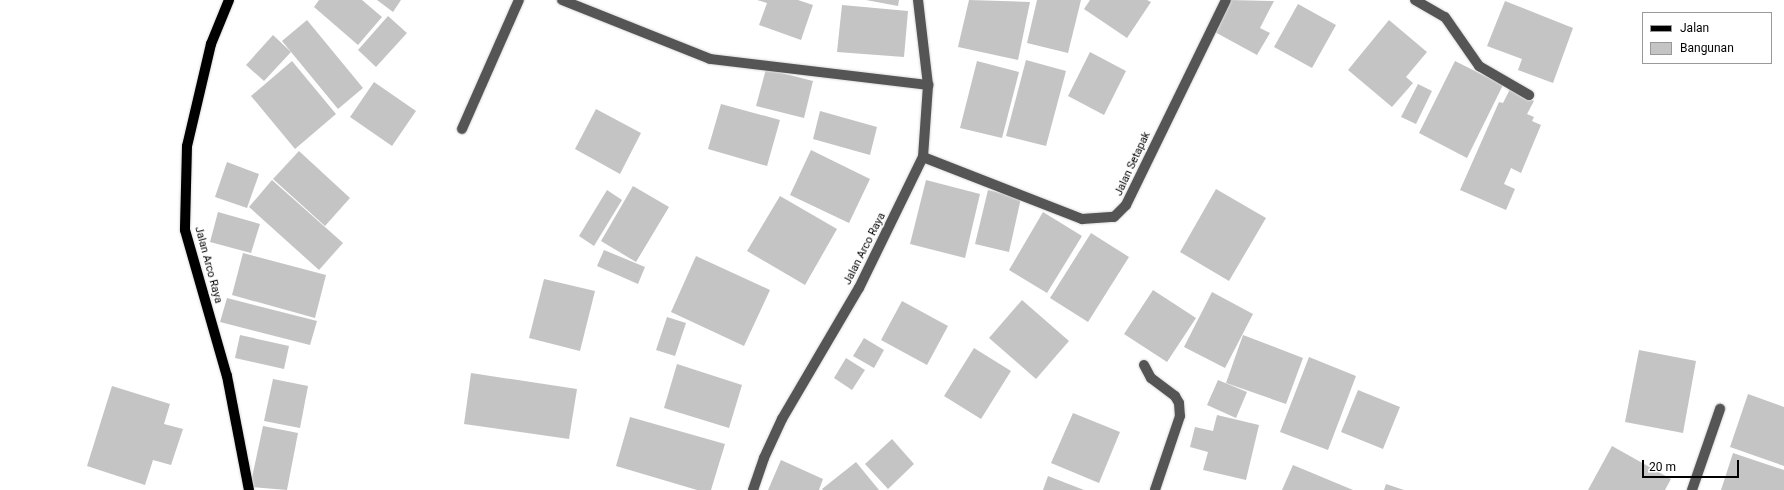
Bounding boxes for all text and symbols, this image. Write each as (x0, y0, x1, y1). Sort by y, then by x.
legend (1642, 12, 1772, 64)
text: Jalan (1680, 21, 1709, 35)
text: Bangunan (1680, 41, 1734, 55)
street label: Jalan Setapak (1112, 130, 1154, 198)
street label: Jalan Arco Raya (841, 211, 889, 287)
street label: Jalan Arco Raya (191, 225, 225, 305)
scale bar (1644, 452, 1741, 478)
text: 20 m (1649, 460, 1676, 474)

